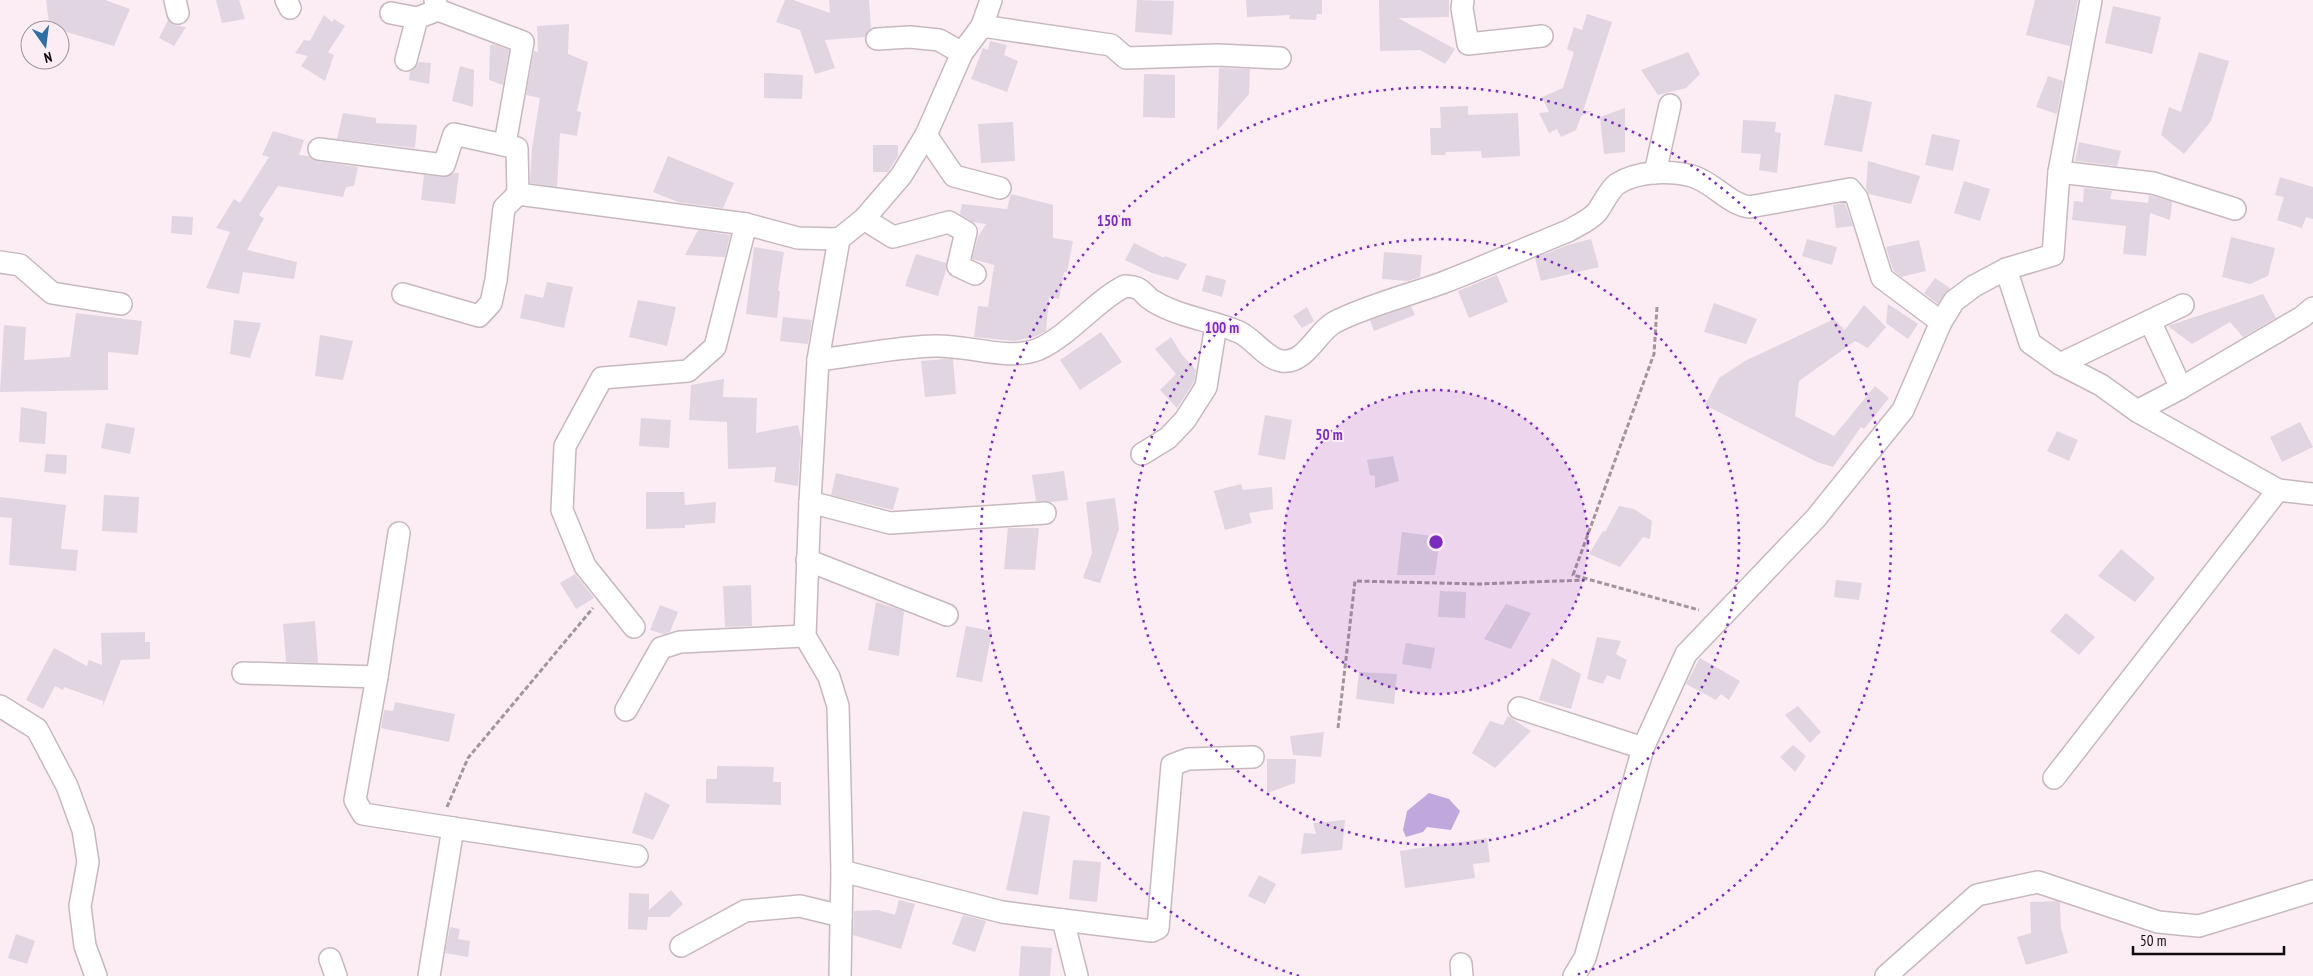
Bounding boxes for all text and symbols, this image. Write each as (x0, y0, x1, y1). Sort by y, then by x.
north arrow (20, 20, 70, 70)
text: N (42, 48, 54, 67)
text: 150 m (1097, 211, 1131, 230)
text: 100 m (1205, 318, 1239, 337)
text: 50 m (1315, 425, 1343, 444)
centre of rings (1427, 533, 1445, 551)
scale bar (2133, 924, 2284, 956)
text: 50 m (2140, 931, 2166, 950)

